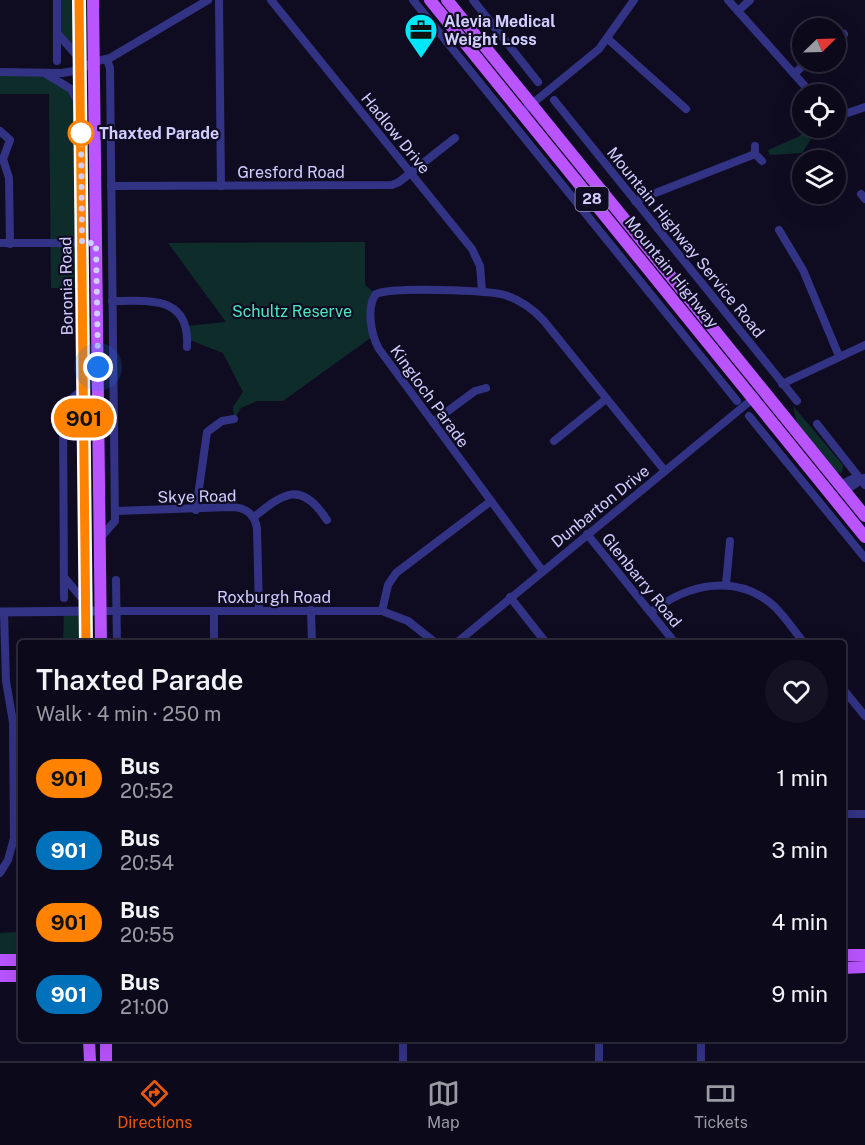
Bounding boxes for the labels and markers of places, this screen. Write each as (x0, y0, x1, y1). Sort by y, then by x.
office icon: Alevia Medical Weight Loss (403, 12, 439, 59)
place label: Alevia Medical Weight Loss (444, 12, 555, 49)
marker: Thaxted Parade (68, 120, 94, 146)
place label: Thaxted Parade (99, 124, 219, 143)

